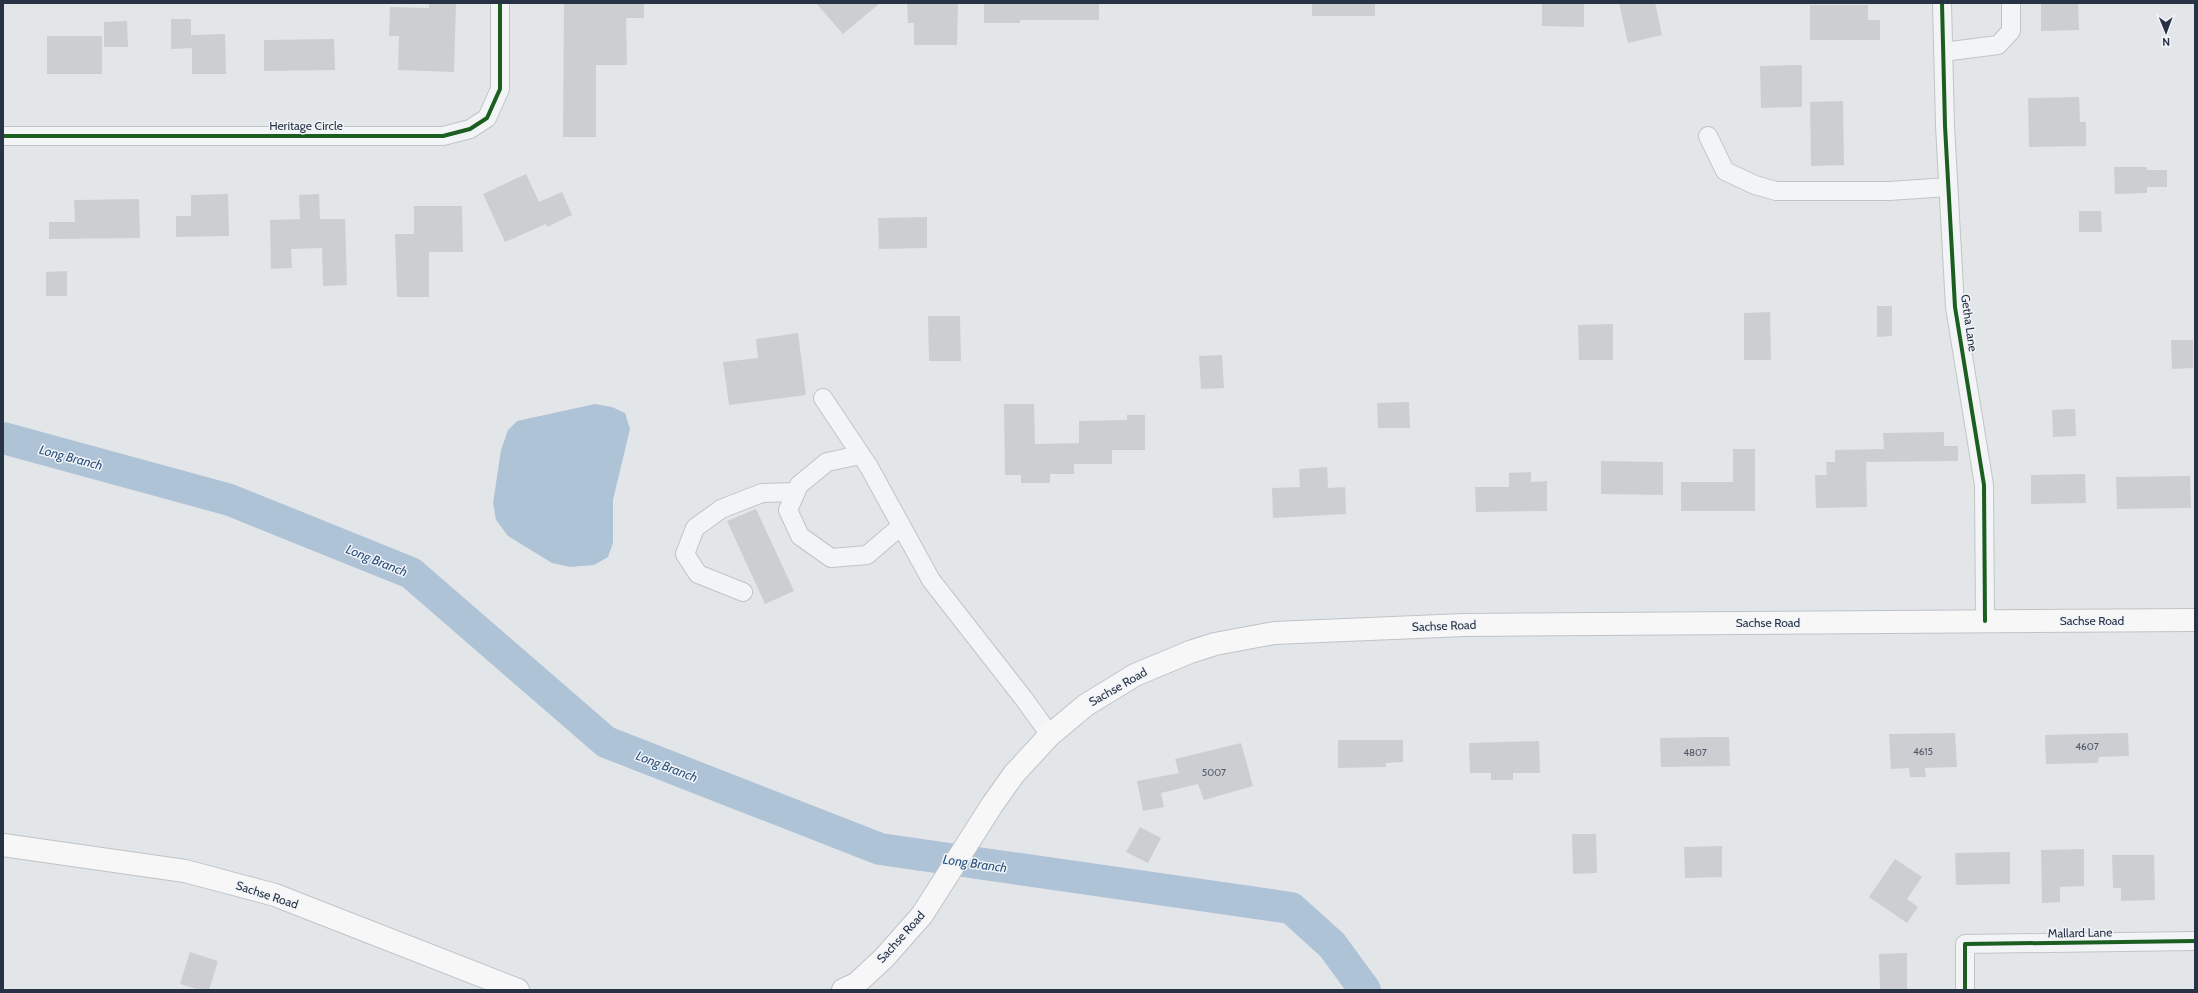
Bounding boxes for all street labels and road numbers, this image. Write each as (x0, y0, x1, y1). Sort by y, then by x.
street label: Heritage Circle (269, 118, 343, 133)
street label: Getha Lane (1958, 293, 1981, 353)
street label: Sachse Road (2060, 613, 2124, 628)
street label: Sachse Road (1736, 615, 1800, 630)
street label: Sachse Road (1411, 617, 1477, 634)
street label: Sachse Road (1086, 664, 1149, 709)
street label: Sachse Road (234, 877, 300, 912)
street label: Sachse Road (873, 908, 928, 966)
street label: Mallard Lane (2048, 924, 2112, 941)

